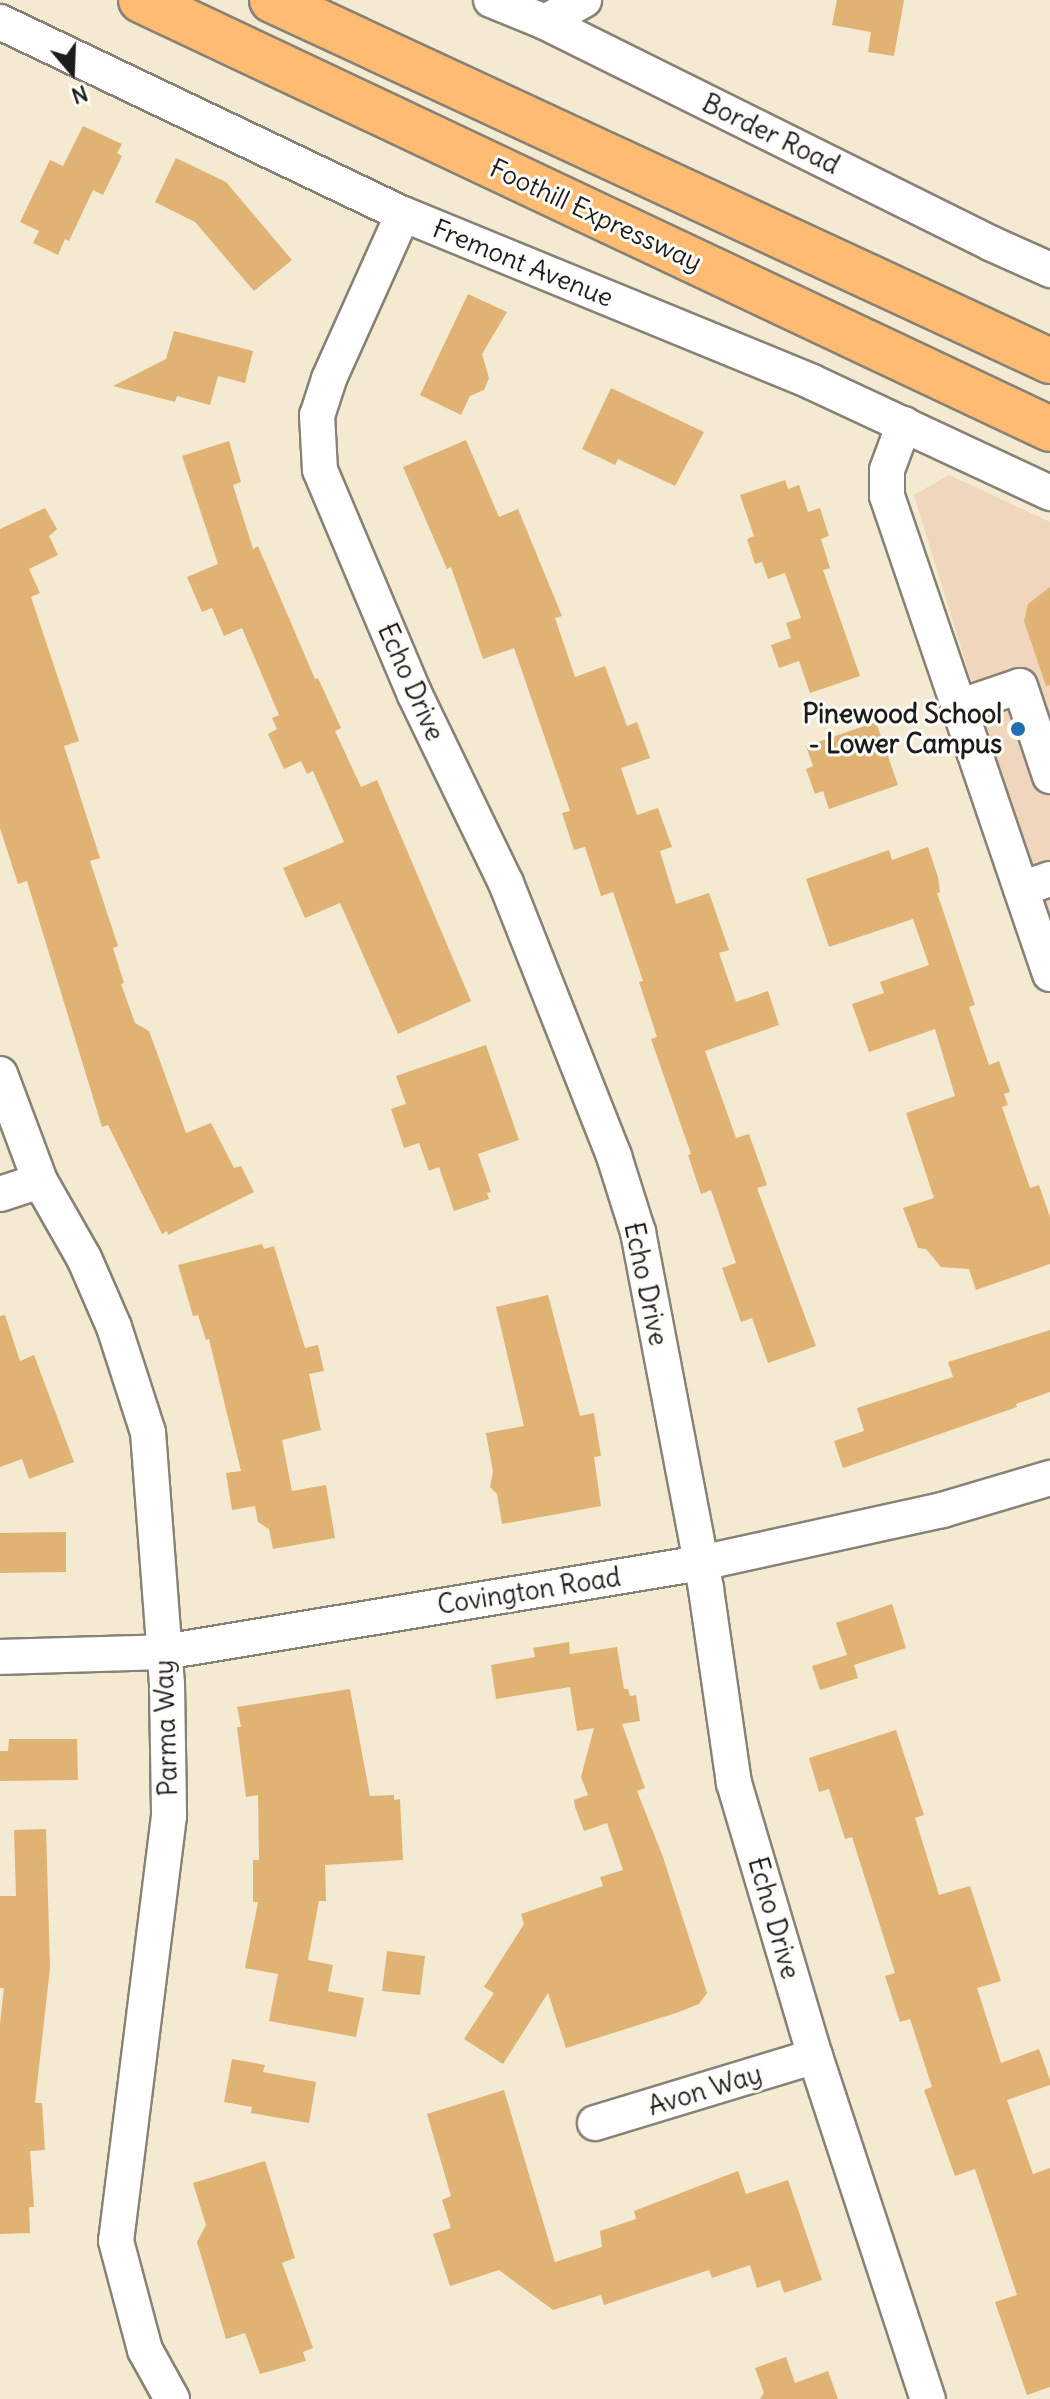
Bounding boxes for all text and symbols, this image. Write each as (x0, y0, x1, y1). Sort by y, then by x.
north arrow (32, 32, 112, 112)
text: N (68, 79, 92, 110)
street label: Border Road (697, 87, 845, 181)
street label: Foothill Expressway (485, 152, 707, 278)
street label: Fremont Avenue (428, 213, 618, 313)
street label: Echo Drive (371, 618, 451, 746)
place label: Pinewood School - Lower Campus (803, 698, 1002, 760)
marker: Pinewood School - Lower Campus (1009, 720, 1027, 738)
street label: Echo Drive (618, 1219, 674, 1349)
street label: Covington Road (435, 1561, 623, 1621)
street label: Parma Way (148, 1659, 184, 1797)
street label: Echo Drive (742, 1853, 806, 1983)
street label: Avon Way (644, 2058, 766, 2122)

